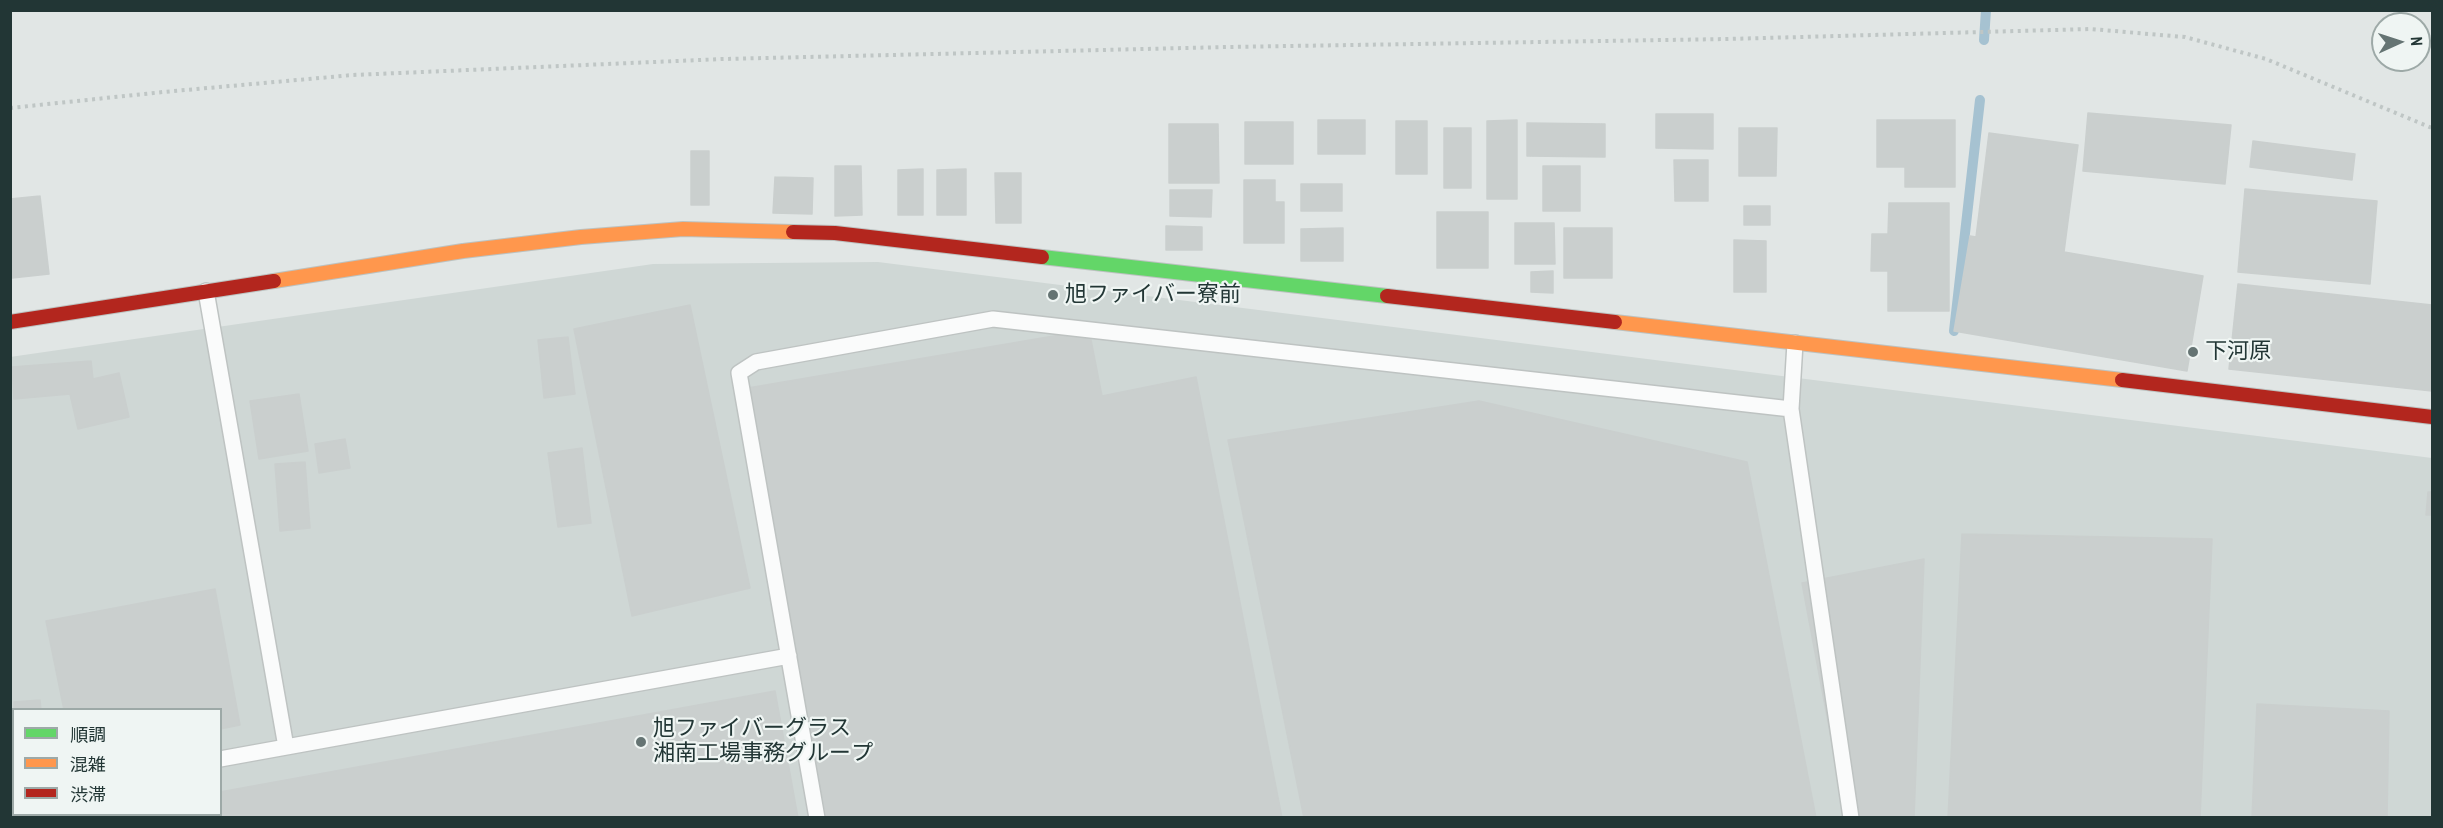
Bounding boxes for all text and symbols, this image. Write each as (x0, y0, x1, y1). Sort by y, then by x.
north arrow (2371, 12, 2431, 72)
text: N (2407, 36, 2427, 46)
place label: 旭ファイバー寮前 (1065, 282, 1241, 308)
marker: 旭ファイバー寮前 (1046, 288, 1060, 302)
place label: 下河原 (2205, 339, 2271, 365)
marker: 下河原 (2186, 345, 2200, 359)
legend (12, 708, 222, 816)
place label: 旭ファイバーグラス 湘南工場事務グループ (653, 716, 873, 768)
text: 順調 (70, 723, 106, 746)
marker: 旭ファイバーグラス 湘南工場事務グループ (634, 735, 648, 749)
text: 混雑 (70, 753, 106, 776)
text: 渋滞 (70, 783, 106, 806)

